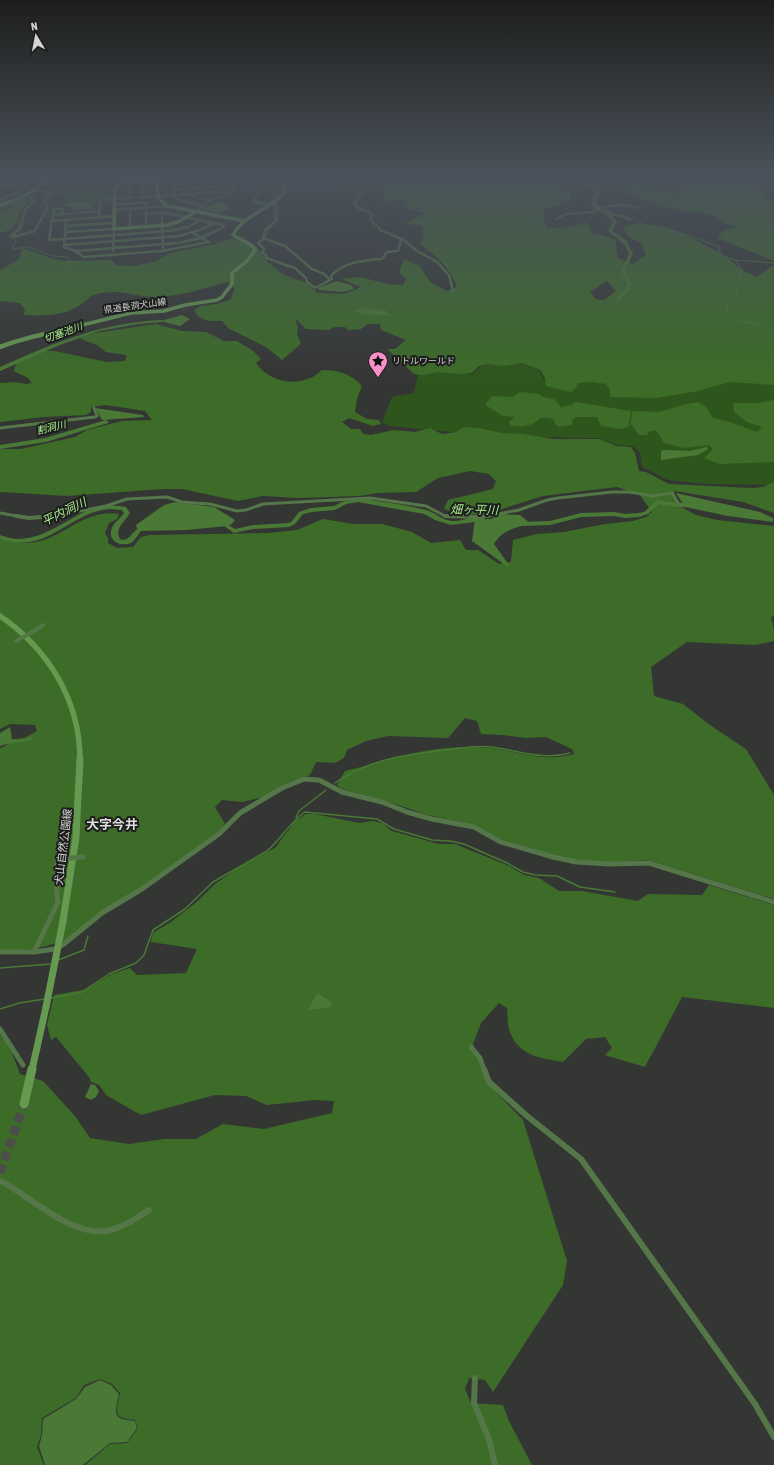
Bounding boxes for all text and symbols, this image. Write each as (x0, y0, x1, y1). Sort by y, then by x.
north arrow (16, 16, 56, 56)
text: N (30, 20, 39, 33)
street label: 県道長洞犬山線 (103, 297, 168, 315)
water label: 切塞池川 (42, 320, 85, 344)
place icon: リトルワールド (367, 350, 389, 378)
place label: リトルワールド (392, 356, 455, 366)
water label: 割洞川 (35, 418, 68, 436)
water label: 平内洞川 (39, 494, 90, 529)
water label: 畑ヶ平川 (450, 503, 500, 517)
street label: 犬山自然公園線 (52, 808, 74, 886)
district label: 大字今井 (86, 817, 138, 832)

